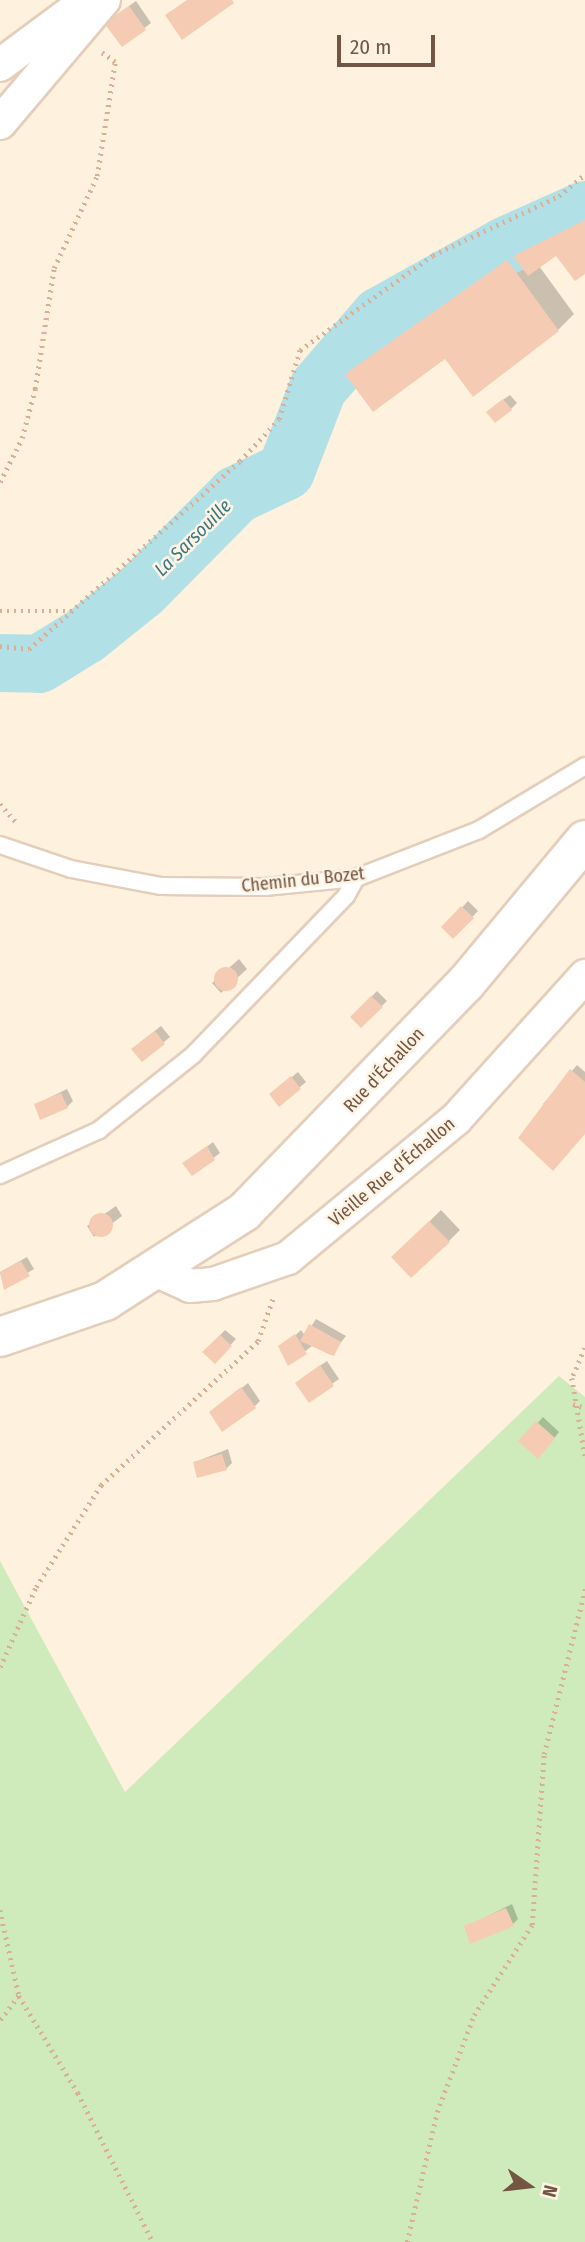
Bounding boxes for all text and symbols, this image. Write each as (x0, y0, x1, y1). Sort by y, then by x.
scale bar (340, 21, 438, 65)
text: 20 m (350, 34, 391, 60)
water label: La Sarsouille (150, 495, 236, 581)
street label: Chemin du Bozet (240, 863, 366, 897)
street label: Rue d'Échallon (339, 1023, 429, 1117)
street label: Vieille Rue d'Échallon (325, 1113, 459, 1231)
north arrow (494, 2151, 564, 2221)
text: N (537, 2183, 562, 2200)

